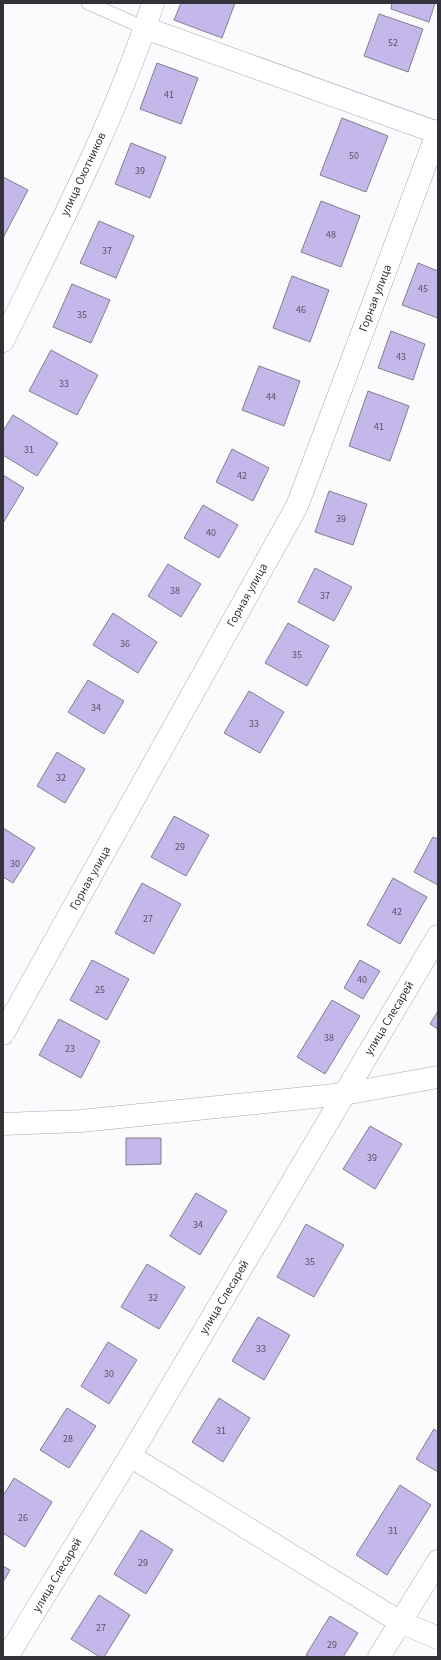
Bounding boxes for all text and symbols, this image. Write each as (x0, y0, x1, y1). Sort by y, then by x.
house number: 52 (388, 36, 398, 50)
house number: 41 (164, 88, 174, 102)
street label: улица Охотников (57, 130, 110, 219)
house number: 50 (349, 149, 359, 163)
house number: 39 (135, 164, 145, 178)
house number: 48 (326, 228, 336, 242)
house number: 37 (102, 244, 112, 258)
street label: Горная улица (355, 262, 396, 334)
house number: 45 (418, 282, 428, 296)
house number: 46 (296, 303, 306, 317)
house number: 35 (77, 308, 87, 322)
house number: 43 (396, 350, 406, 364)
house number: 33 (59, 377, 69, 391)
house number: 44 (266, 390, 276, 404)
house number: 41 (374, 420, 384, 434)
house number: 31 (24, 443, 34, 457)
house number: 42 (237, 469, 247, 483)
house number: 39 (336, 512, 346, 526)
house number: 40 (206, 526, 216, 540)
street label: Горная улица (223, 560, 272, 630)
house number: 38 (170, 584, 180, 598)
house number: 37 (320, 589, 330, 603)
house number: 36 (120, 637, 130, 651)
house number: 35 (292, 648, 302, 662)
house number: 34 (91, 701, 101, 715)
house number: 33 (249, 717, 259, 731)
house number: 32 (56, 771, 66, 785)
house number: 29 (175, 840, 185, 854)
street label: Горная улица (66, 843, 115, 913)
house number: 30 (10, 857, 20, 871)
house number: 42 (392, 905, 402, 919)
house number: 27 (143, 912, 153, 926)
house number: 40 (357, 973, 367, 987)
street label: улица Слесарей (361, 978, 418, 1059)
house number: 25 (95, 983, 105, 997)
house number: 38 (324, 1031, 334, 1045)
house number: 23 (65, 1042, 75, 1056)
house number: 39 (367, 1151, 377, 1165)
house number: 34 (193, 1218, 203, 1232)
house number: 35 (305, 1255, 315, 1269)
street label: улица Слесарей (196, 1257, 253, 1338)
house number: 32 (148, 1291, 158, 1305)
house number: 33 (256, 1342, 266, 1356)
house number: 30 (104, 1367, 114, 1381)
house number: 31 (216, 1424, 226, 1438)
house number: 28 (63, 1432, 73, 1446)
house number: 26 (18, 1511, 28, 1525)
house number: 31 (388, 1524, 398, 1538)
street label: улица Слесарей (29, 1535, 86, 1616)
house number: 29 (138, 1556, 148, 1570)
house number: 27 (96, 1621, 106, 1635)
house number: 29 (327, 1638, 337, 1652)

